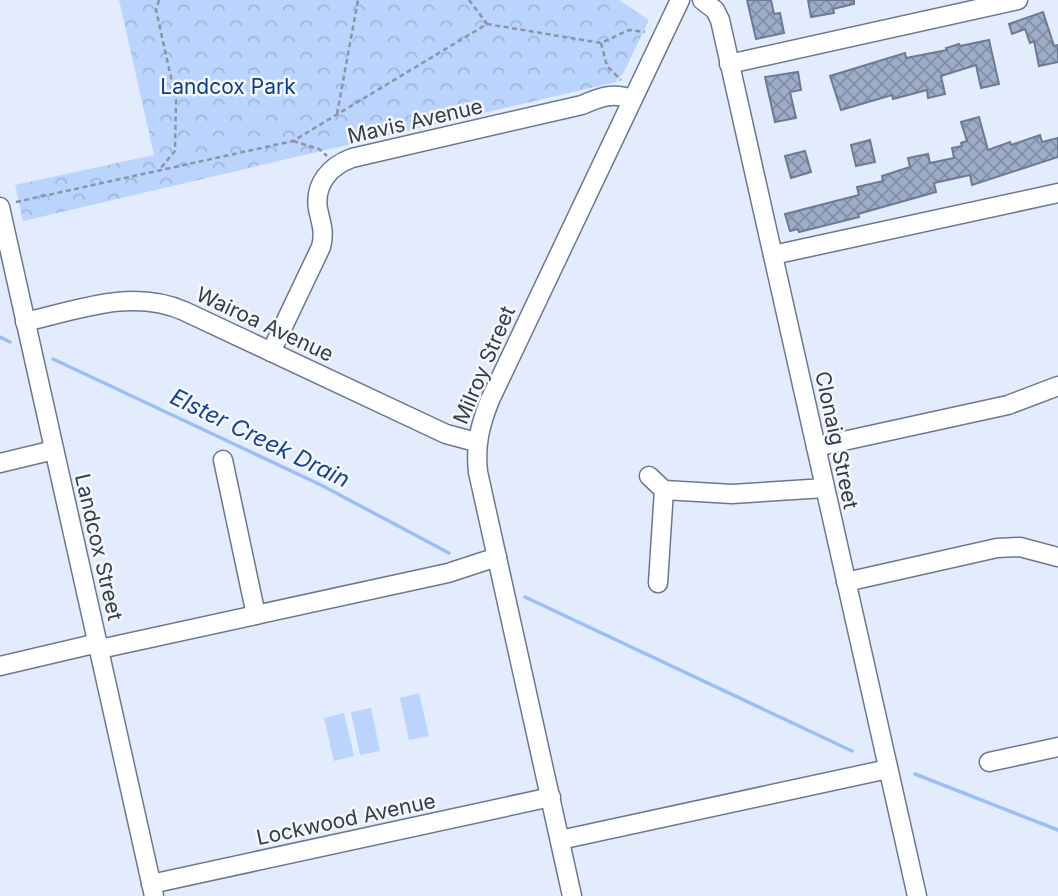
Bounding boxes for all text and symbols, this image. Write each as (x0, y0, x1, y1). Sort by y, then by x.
park label: Landcox Park (160, 74, 296, 99)
street label: Mavis Avenue (345, 93, 485, 149)
street label: Wairoa Avenue (193, 281, 337, 367)
street label: Milroy Street (448, 302, 520, 428)
street label: Clonaig Street (810, 369, 864, 511)
water label: Elster Creek Drain (166, 382, 354, 494)
street label: Landcox Street (70, 471, 128, 623)
street label: Lockwood Avenue (254, 788, 438, 850)

